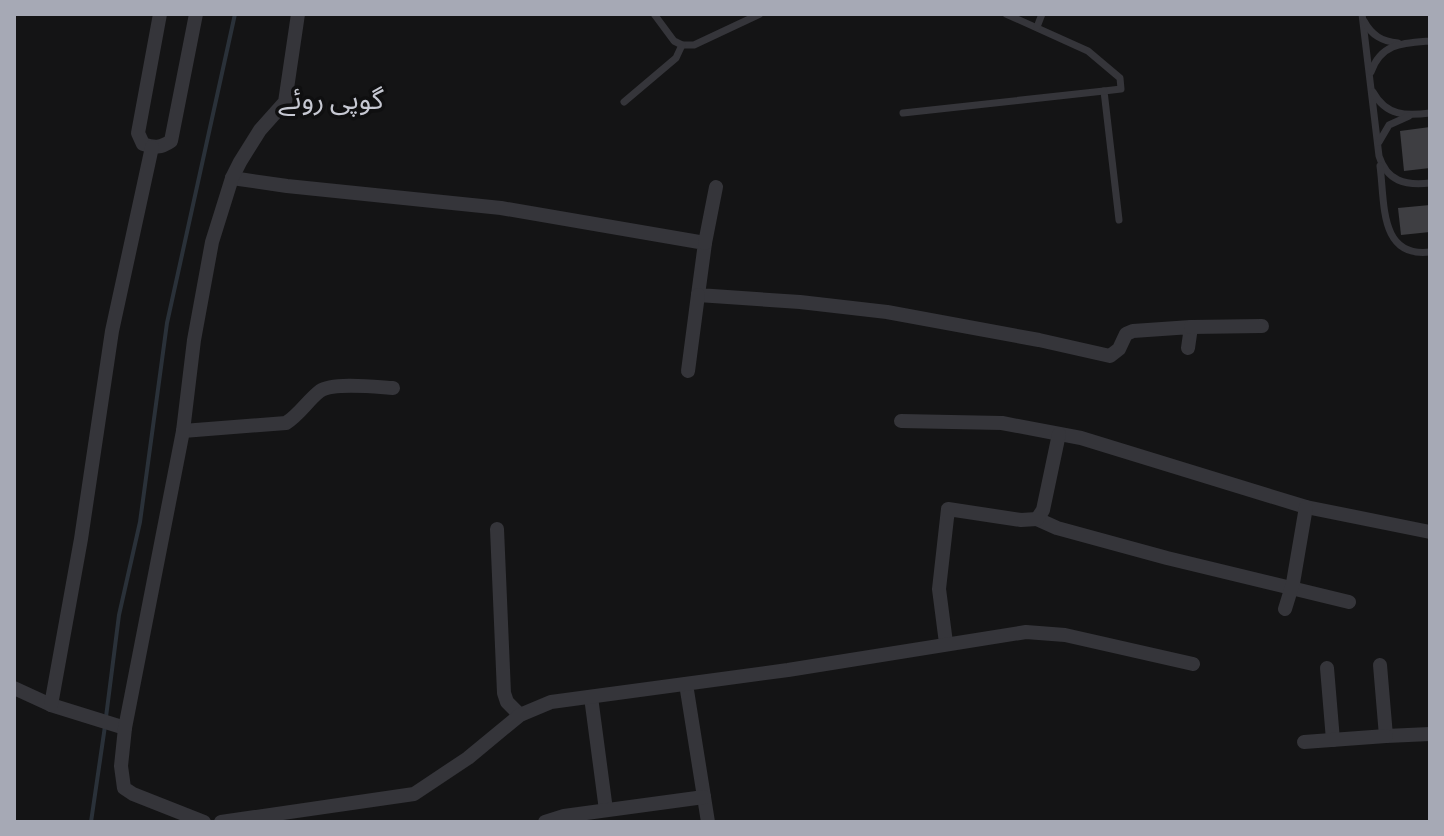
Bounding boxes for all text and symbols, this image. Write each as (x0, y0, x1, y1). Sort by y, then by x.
district label: گوپی روئے (278, 81, 384, 117)

